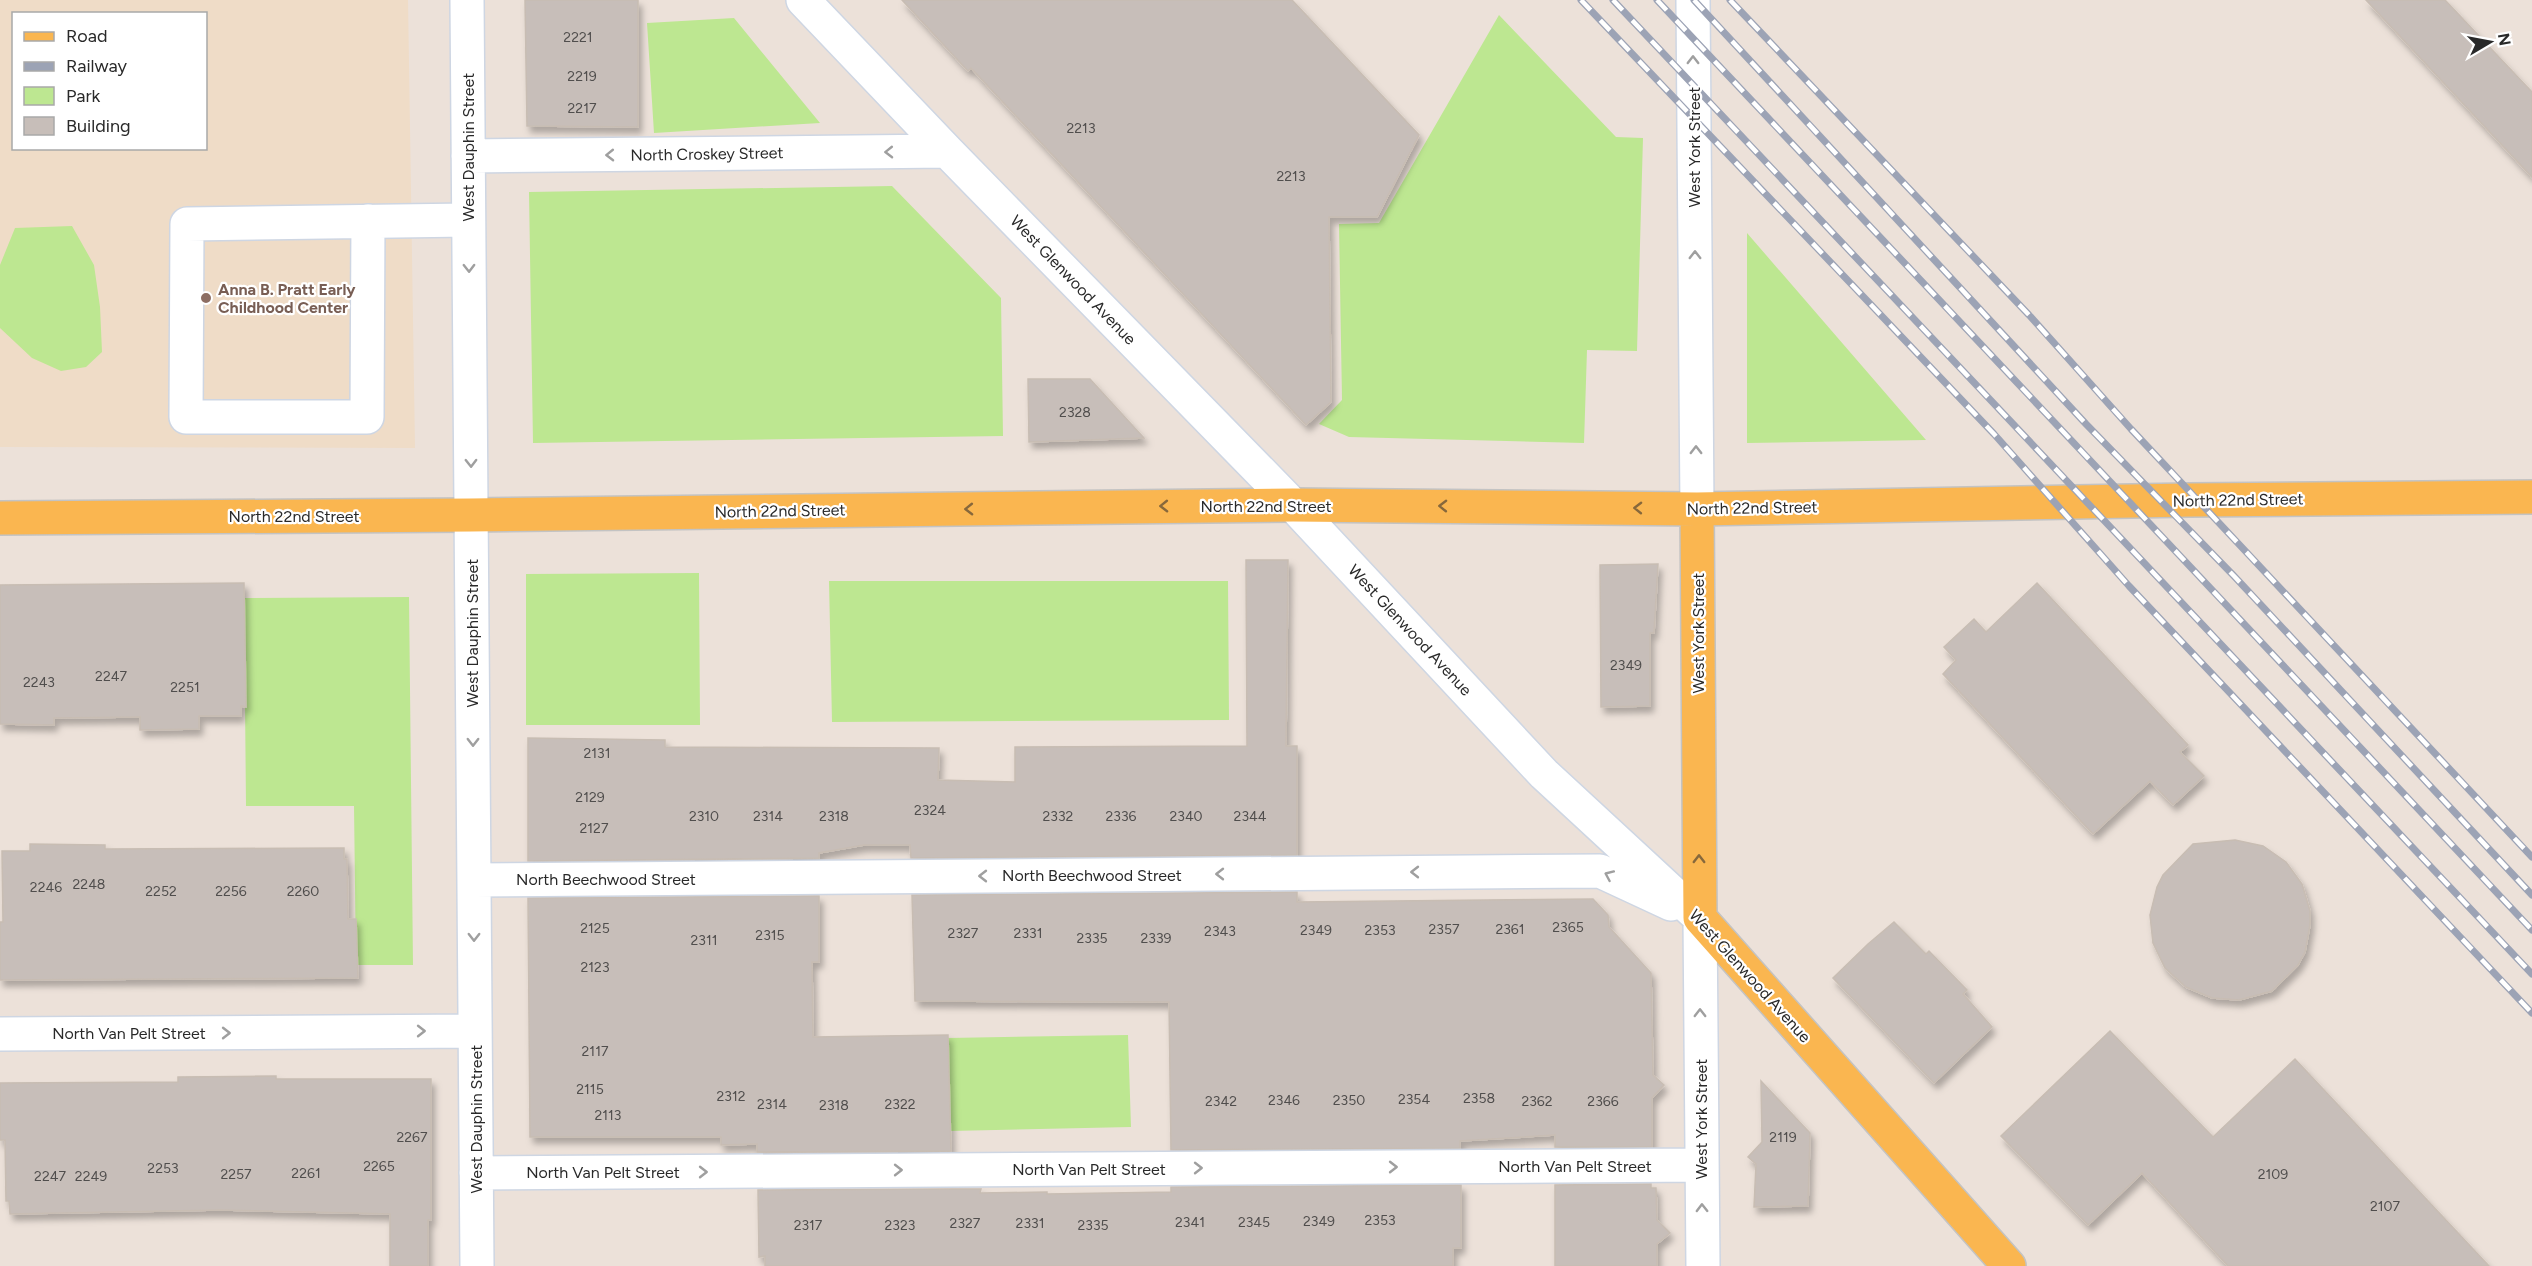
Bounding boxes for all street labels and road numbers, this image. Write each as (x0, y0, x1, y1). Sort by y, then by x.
street label: West Dauphin Street (459, 73, 478, 221)
street label: West York Street (1685, 87, 1704, 207)
street label: North Croskey Street (630, 143, 784, 165)
street label: West Glenwood Avenue (1006, 211, 1140, 349)
street label: North 22nd Street (2172, 489, 2304, 511)
street label: North 22nd Street (1201, 497, 1331, 516)
street label: North 22nd Street (1686, 497, 1818, 519)
street label: North 22nd Street (714, 500, 846, 522)
street label: North 22nd Street (229, 507, 359, 526)
street label: West Dauphin Street (463, 559, 482, 707)
street label: West Glenwood Avenue (1344, 560, 1476, 700)
street label: West York Street (1689, 573, 1708, 693)
street label: North Beechwood Street (1002, 866, 1182, 885)
street label: North Beechwood Street (516, 870, 696, 889)
street label: West Glenwood Avenue (1685, 906, 1815, 1047)
street label: North Van Pelt Street (52, 1024, 206, 1043)
street label: West Dauphin Street (467, 1045, 486, 1193)
street label: West York Street (1692, 1059, 1711, 1179)
street label: North Van Pelt Street (1498, 1157, 1652, 1176)
street label: North Van Pelt Street (1012, 1160, 1166, 1179)
street label: North Van Pelt Street (526, 1163, 680, 1182)

